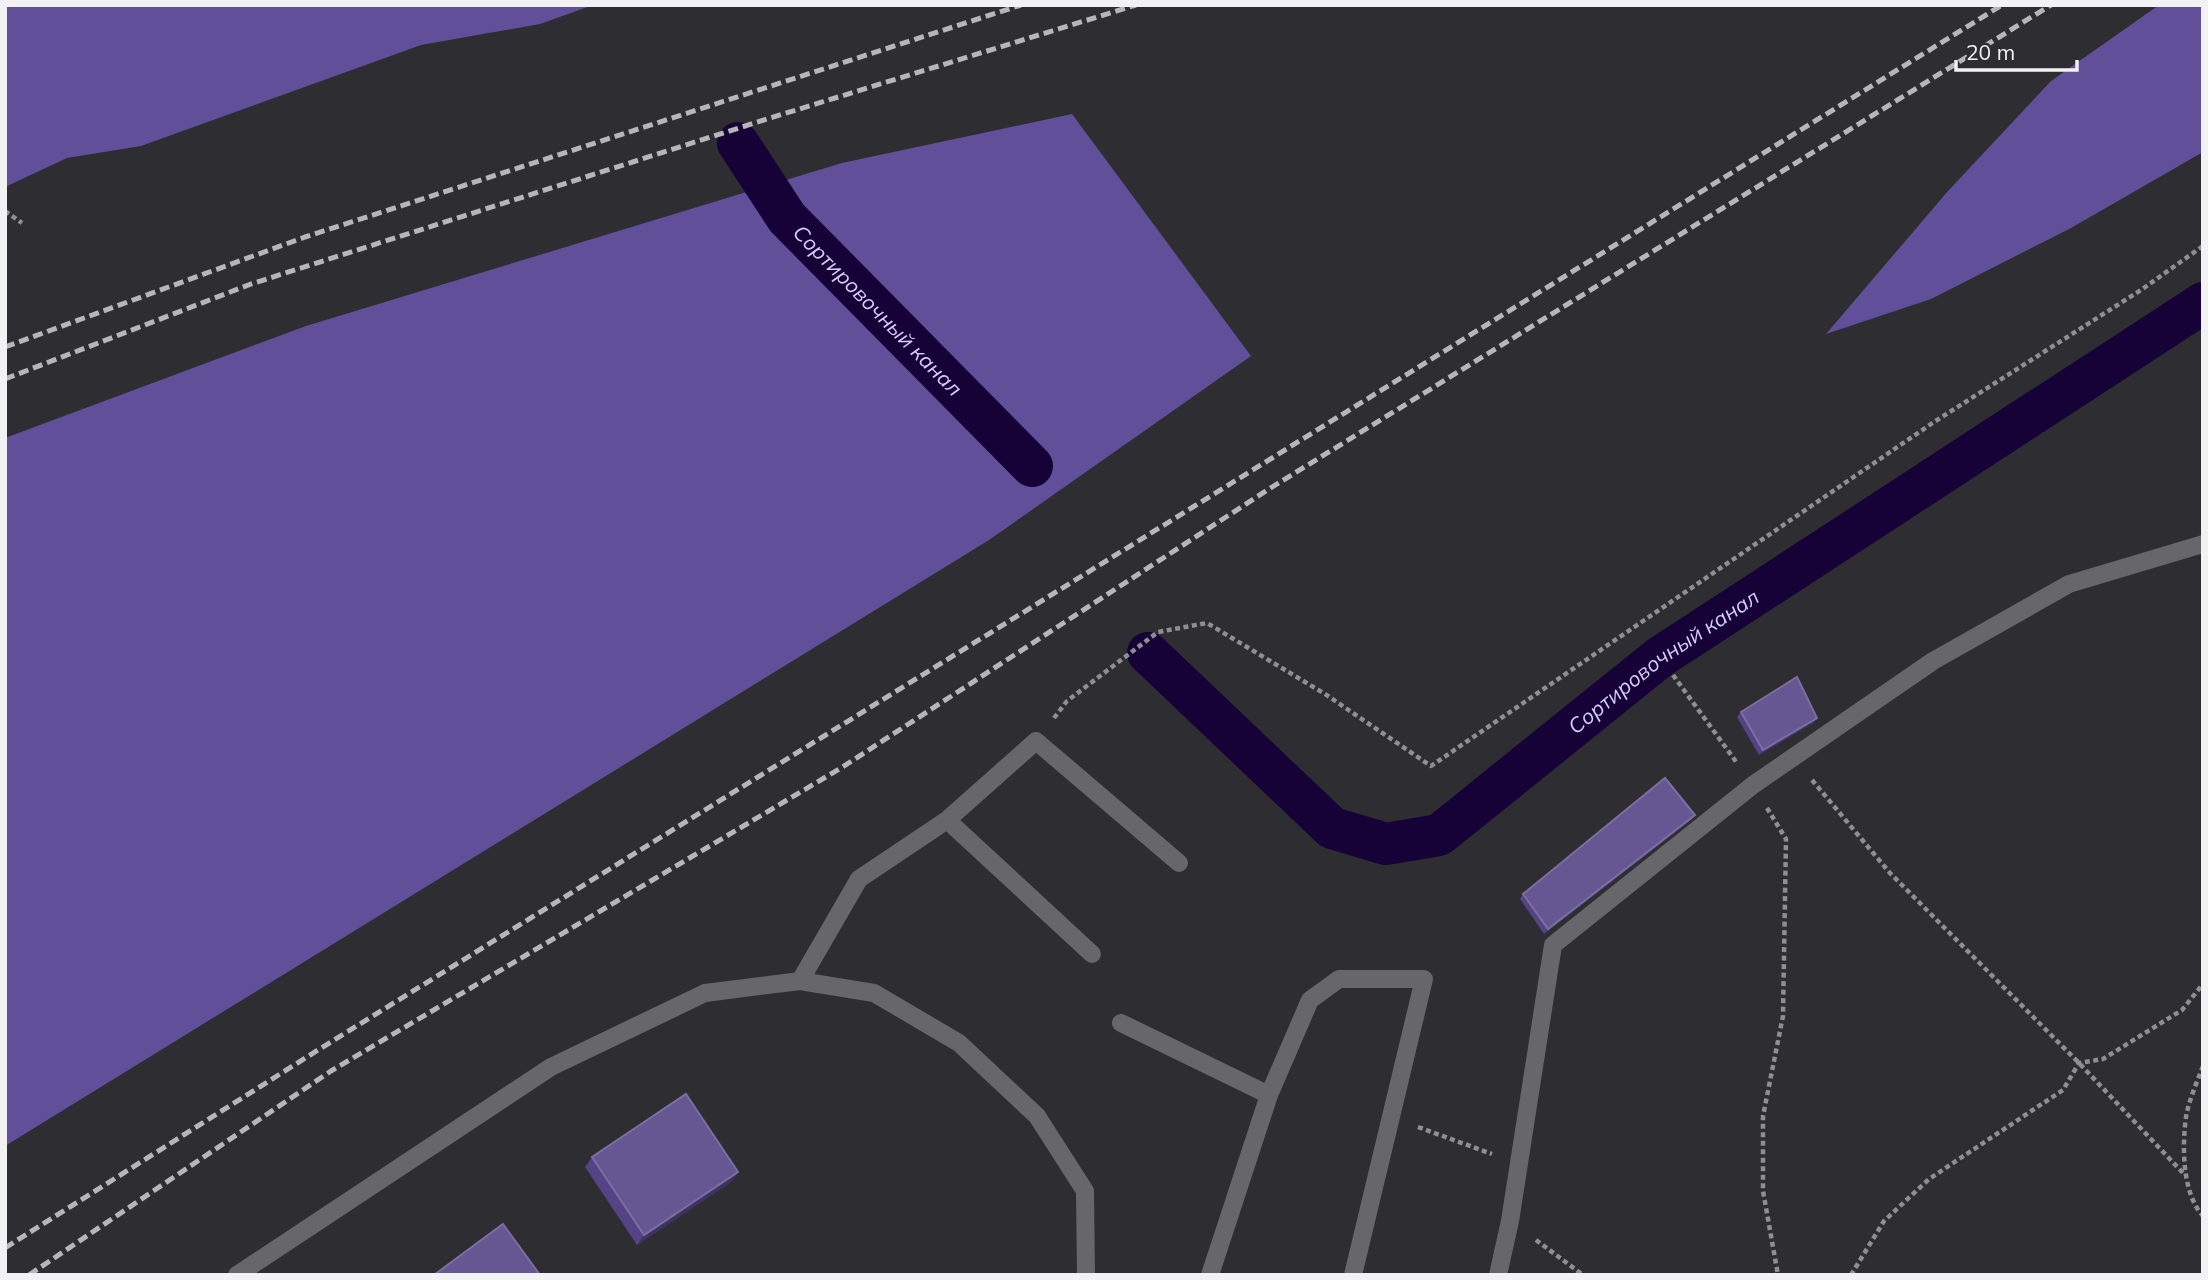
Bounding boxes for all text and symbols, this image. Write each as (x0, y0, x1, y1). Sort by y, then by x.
scale bar (1956, 28, 2077, 72)
text: 20 m (1966, 39, 2015, 65)
water label: Сортировочный канал (788, 219, 968, 401)
water label: Сортировочный канал (1562, 583, 1764, 739)

